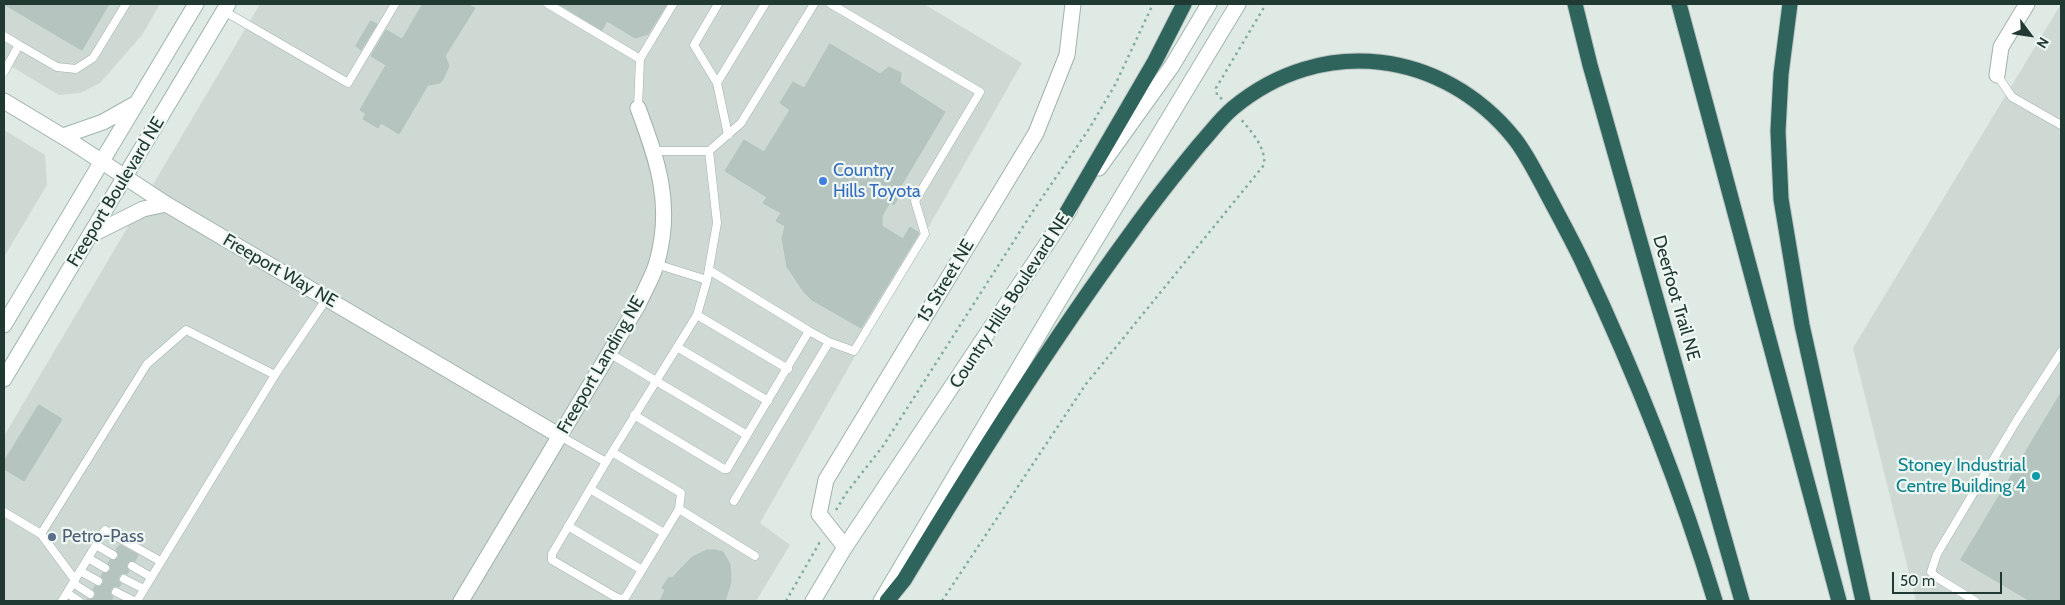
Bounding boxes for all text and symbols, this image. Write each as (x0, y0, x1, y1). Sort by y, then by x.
north arrow (2005, 10, 2055, 60)
text: N (2033, 34, 2053, 52)
street label: Freeport Boulevard NE (63, 113, 169, 271)
place label: Country Hills Toyota (833, 160, 921, 202)
marker: Country Hills Toyota (817, 175, 829, 187)
street label: Country Hills Boulevard NE (945, 209, 1075, 393)
street label: Freeport Way NE (219, 229, 341, 313)
street label: Deerfoot Trail NE (1648, 233, 1704, 363)
street label: 15 Street NE (913, 236, 979, 326)
street label: Freeport Landing NE (553, 292, 649, 438)
place label: Stoney Industrial Centre Building 4 (1896, 455, 2026, 498)
marker: Stoney Industrial Centre Building 4 (2030, 470, 2042, 482)
place label: Petro-Pass (62, 526, 144, 548)
marker: Petro-Pass (46, 531, 58, 543)
scale bar (1895, 562, 2005, 594)
text: 50 m (1900, 572, 1935, 590)

